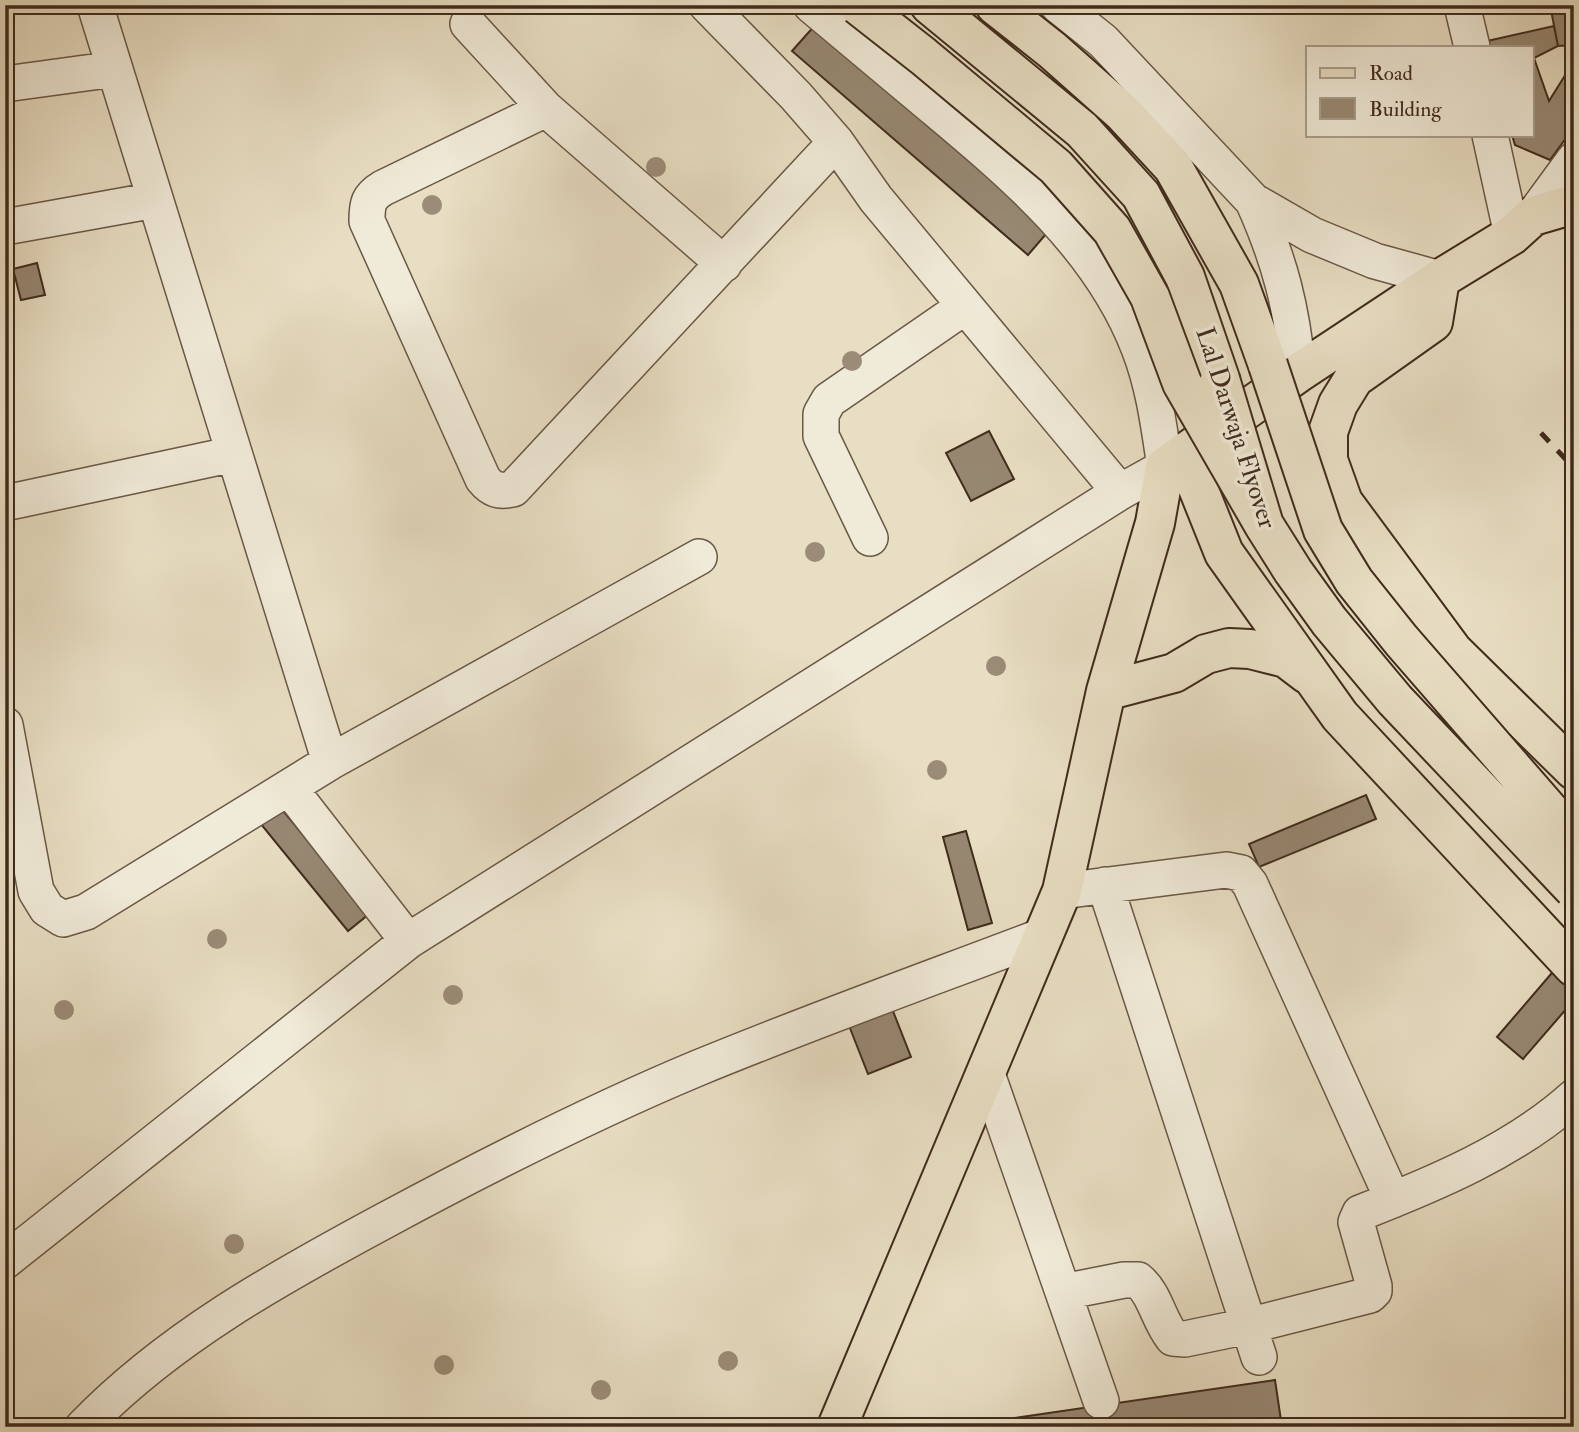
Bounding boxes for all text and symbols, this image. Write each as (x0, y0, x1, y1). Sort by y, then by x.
legend (1306, 46, 1534, 136)
text: Road (1369, 60, 1414, 87)
text: Building (1369, 96, 1442, 123)
street label: Lal Darwaja Flyover (1188, 323, 1284, 533)

